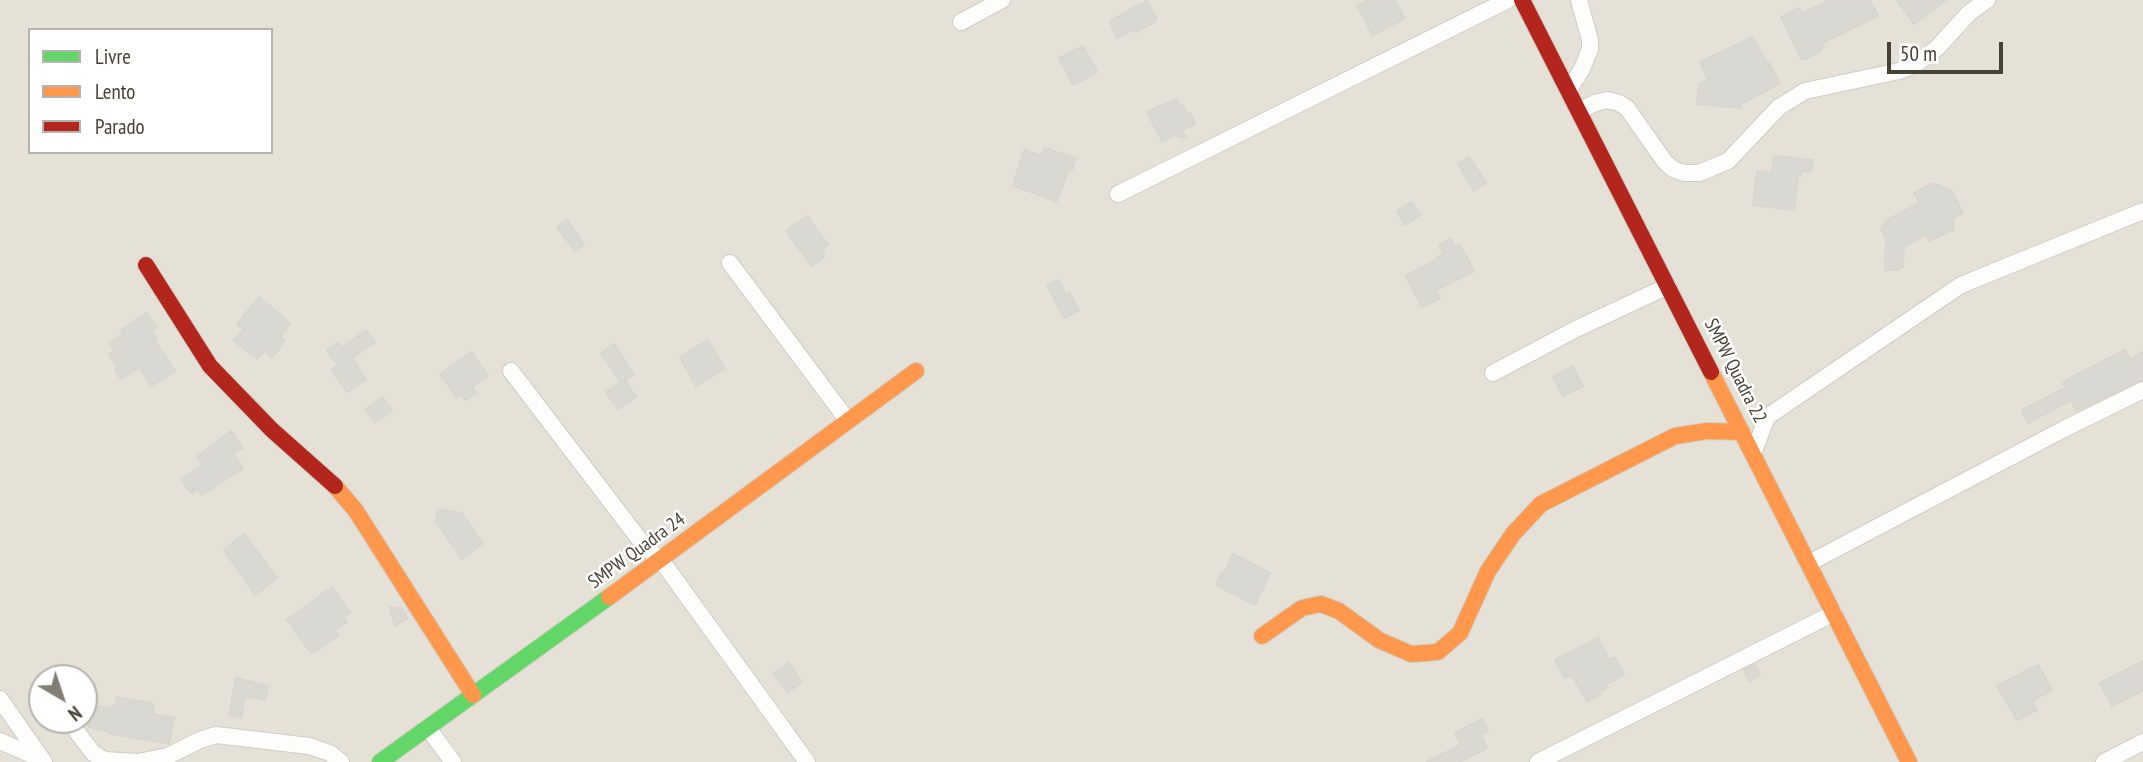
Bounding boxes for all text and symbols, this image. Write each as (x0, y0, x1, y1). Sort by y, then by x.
legend (28, 28, 273, 154)
scale bar (1891, 28, 2007, 72)
text: 50 m (1900, 40, 1937, 67)
text: Livre (95, 43, 131, 70)
text: Lento (95, 78, 135, 105)
text: Parado (95, 113, 145, 140)
street label: SMPW Quadra 22 (1699, 315, 1771, 427)
street label: SMPW Quadra 24 (584, 508, 690, 594)
north arrow (28, 664, 98, 734)
text: N (63, 701, 87, 726)

